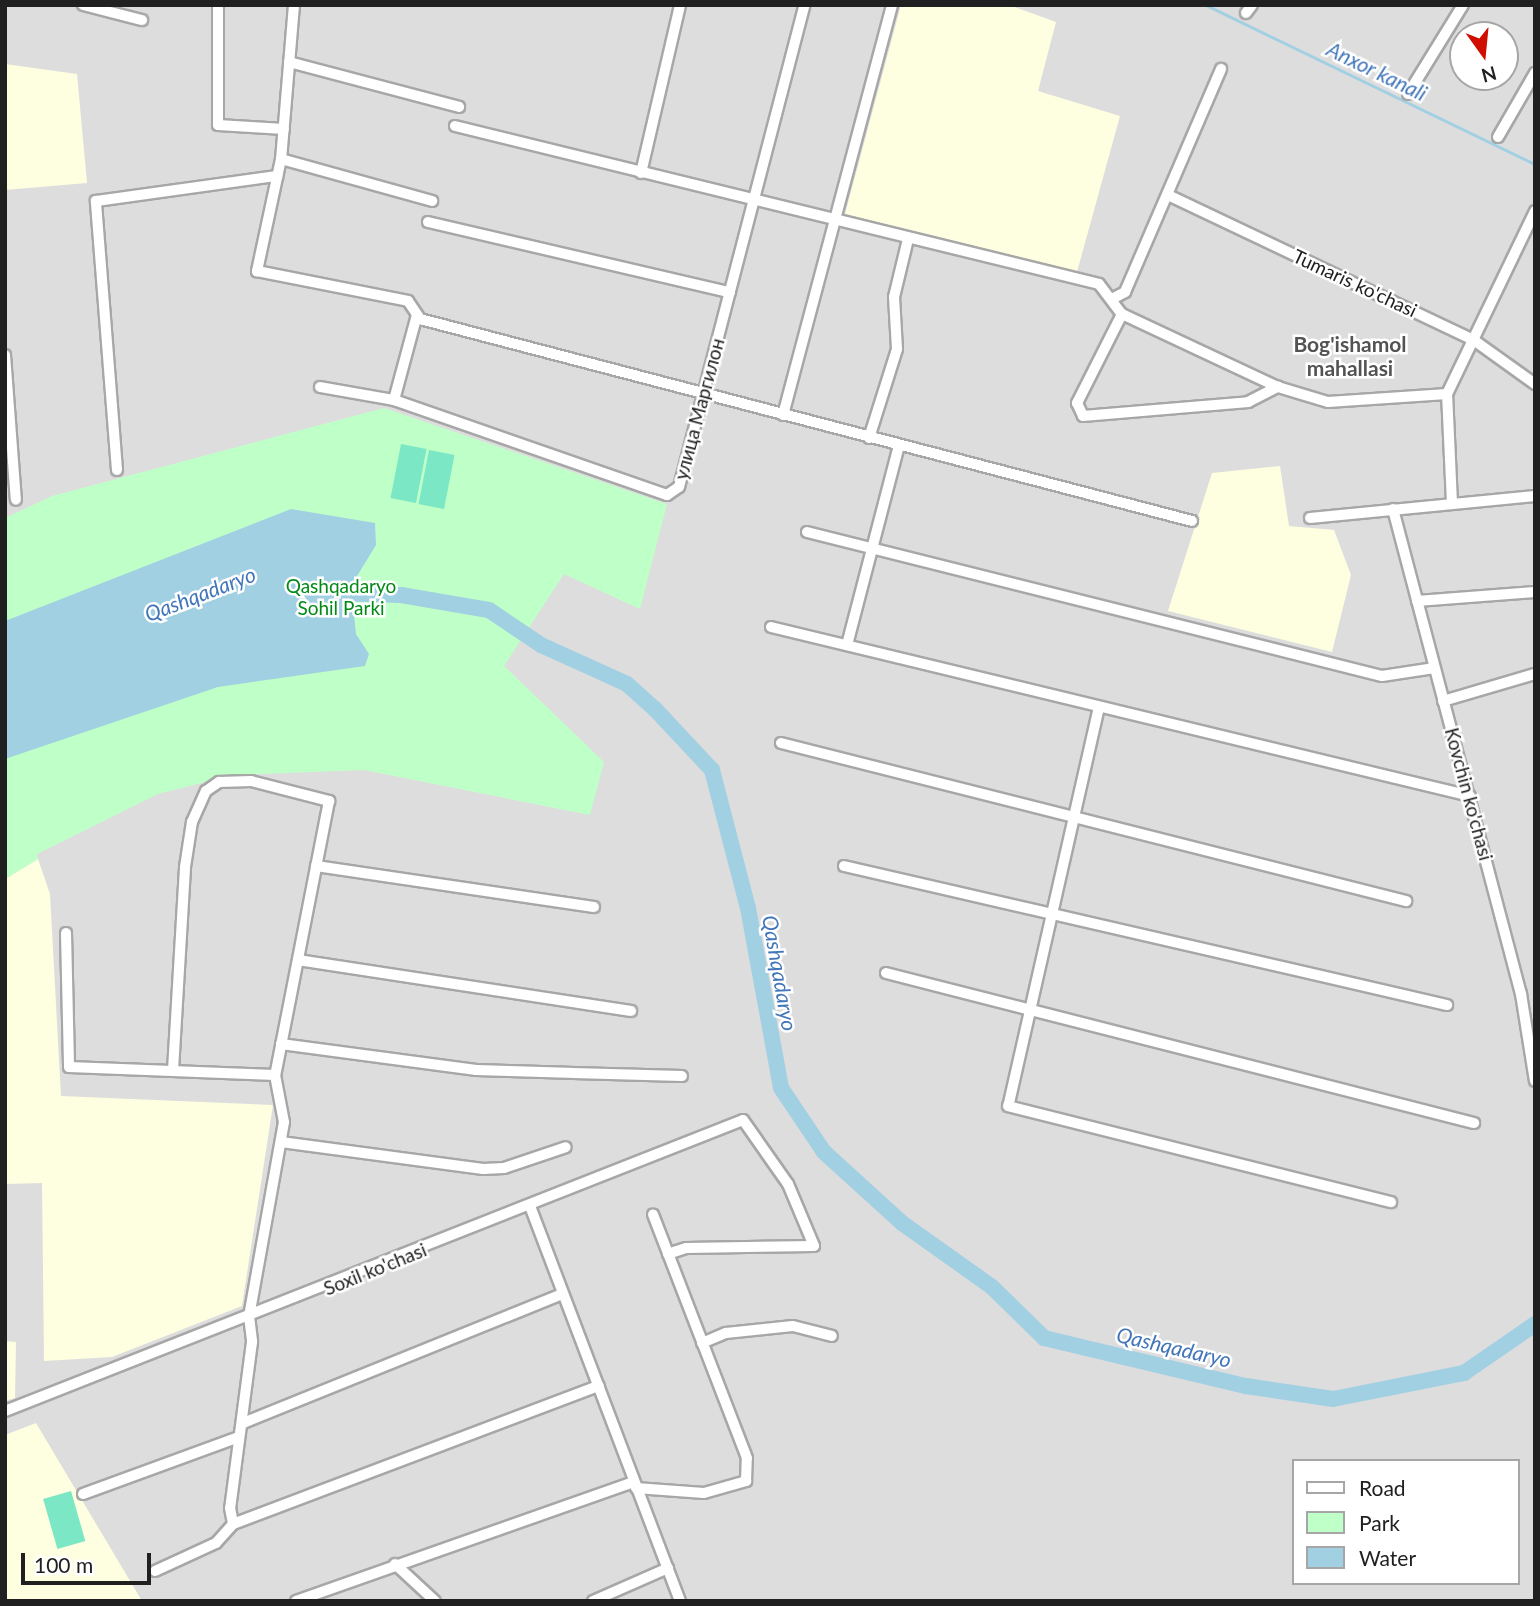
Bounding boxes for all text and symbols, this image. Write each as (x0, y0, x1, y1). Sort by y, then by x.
north arrow (1449, 21, 1519, 91)
water label: Anxor kanali (1323, 36, 1431, 106)
text: N (1479, 62, 1499, 88)
street label: Tumaris ko'chasi (1289, 244, 1421, 322)
district label: Bog'ishamol mahallasi (1293, 331, 1407, 381)
street label: улица Маргилон (669, 336, 729, 482)
water label: Qashqadaryo (141, 561, 259, 627)
park label: Qashqadaryo Sohil Parki (286, 575, 396, 619)
street label: Kovchin ko'chasi (1440, 725, 1498, 863)
water label: Qashqadaryo (757, 913, 803, 1033)
street label: Soxil ko'chasi (320, 1238, 430, 1300)
water label: Qashqadaryo (1114, 1322, 1234, 1372)
legend (1292, 1459, 1519, 1585)
text: Road (1359, 1475, 1406, 1500)
text: Park (1359, 1510, 1400, 1535)
scale bar (24, 1540, 154, 1584)
text: Water (1359, 1545, 1416, 1570)
text: 100 m (34, 1552, 93, 1577)

